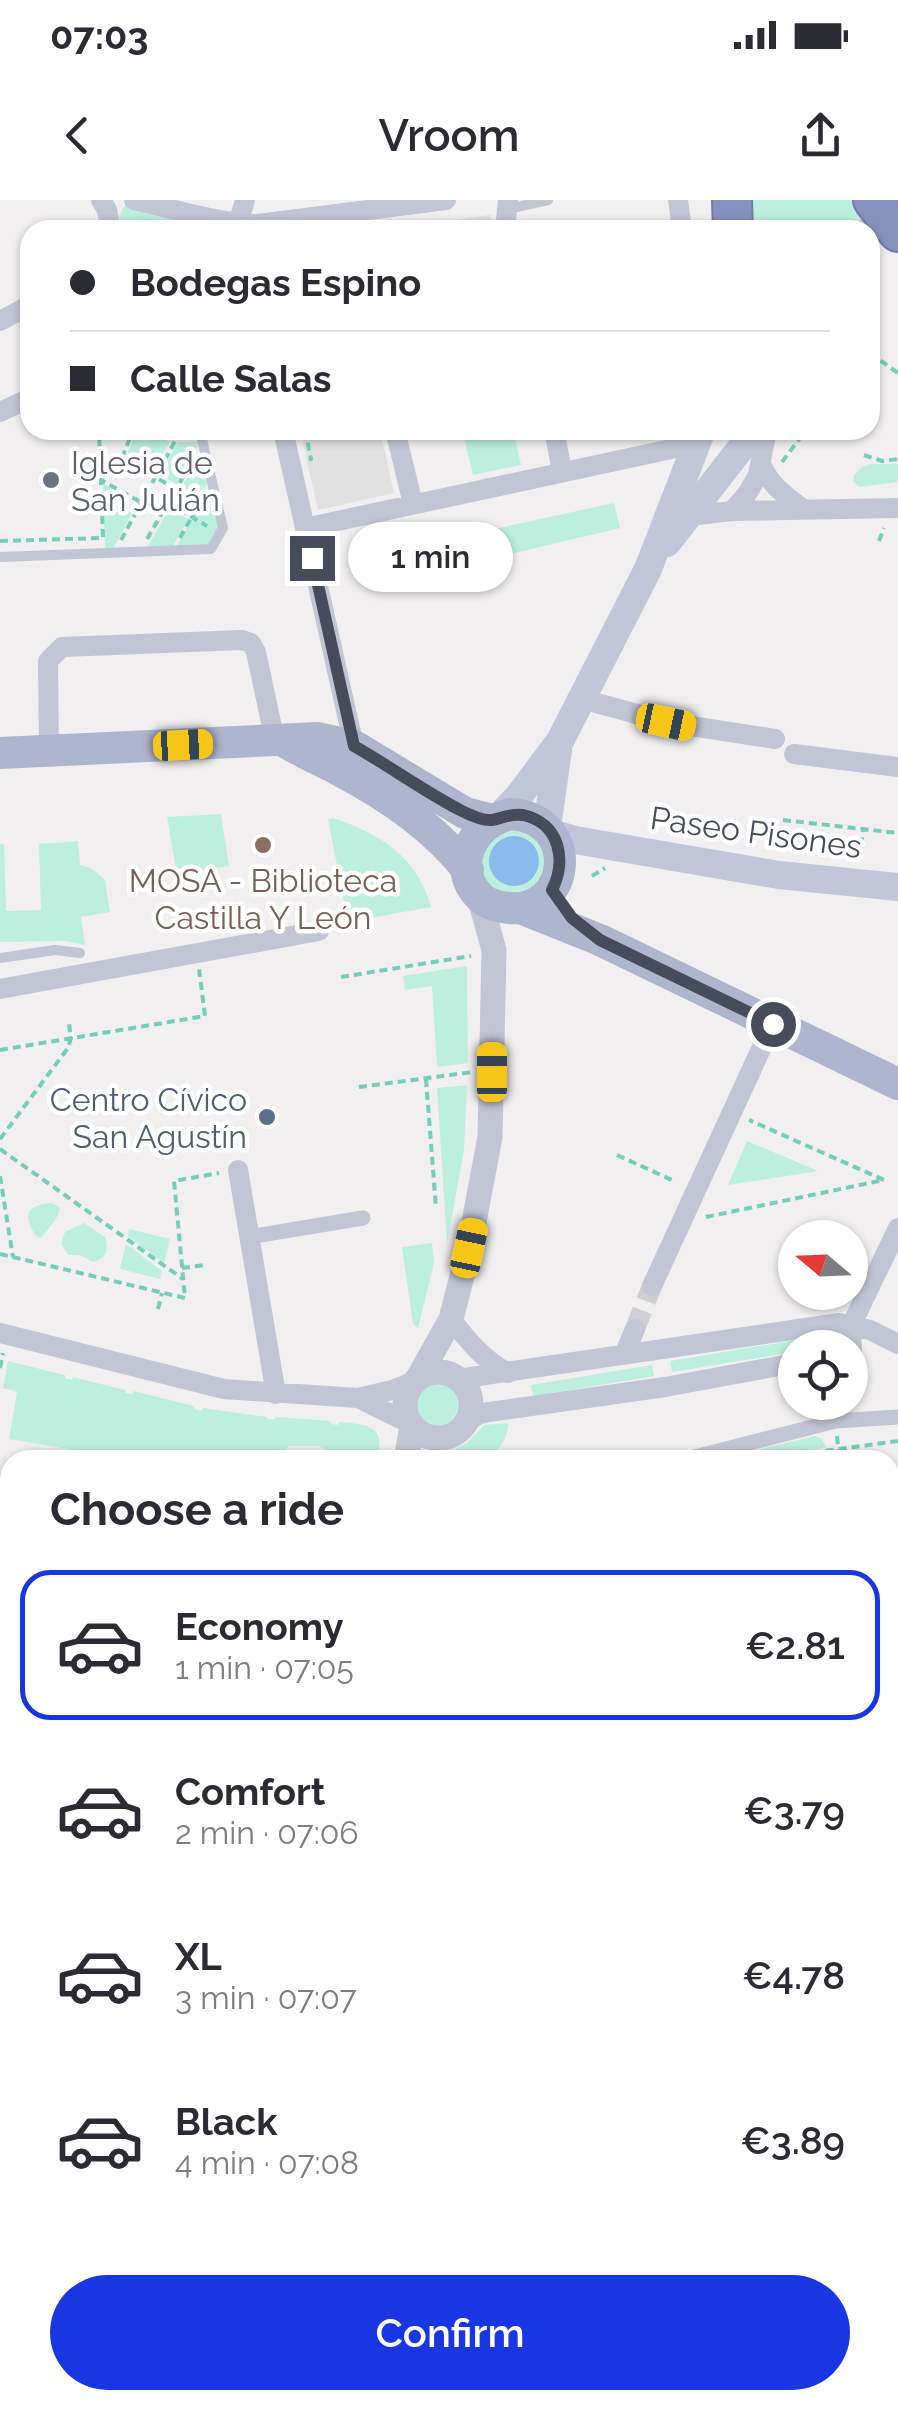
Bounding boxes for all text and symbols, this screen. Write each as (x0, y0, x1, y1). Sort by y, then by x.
text: 07:03 (50, 13, 149, 58)
icon: back (50, 108, 105, 163)
icon: share (793, 108, 848, 163)
text: Vroom (379, 109, 519, 162)
text: Bodegas Espino (130, 260, 421, 305)
text: Calle Salas (130, 356, 332, 401)
place label: Iglesia de San Julián (71, 444, 220, 518)
marker: Iglesia de San Julián (40, 469, 62, 491)
callout: 1 min (347, 523, 512, 593)
route end (290, 536, 335, 581)
text: 1 min (391, 538, 470, 575)
car (634, 701, 698, 743)
car (152, 728, 214, 762)
street label: Paseo Pisones (648, 799, 864, 865)
marker: MOSA - Biblioteca Castilla Y León (252, 834, 274, 856)
place label: MOSA - Biblioteca Castilla Y León (129, 862, 397, 936)
route start (751, 1002, 796, 1047)
car (477, 1042, 507, 1102)
place label: Centro Cívico San Agustín (50, 1081, 247, 1155)
marker: Centro Cívico San Agustín (256, 1106, 278, 1128)
car (448, 1216, 490, 1280)
north arrow (778, 1220, 868, 1310)
map controls (778, 1220, 868, 1420)
button: locate (778, 1330, 868, 1420)
text: Choose a ride (50, 1483, 344, 1536)
icon: car (55, 1600, 145, 1690)
text: Economy (175, 1604, 344, 1649)
text: €2.81 (745, 1623, 845, 1668)
text: 1 min · 07:05 (175, 1649, 354, 1686)
icon: car (55, 1765, 145, 1855)
text: Comfort (175, 1769, 325, 1814)
text: €3.79 (743, 1788, 845, 1833)
text: 2 min · 07:06 (175, 1814, 359, 1851)
icon: car (55, 1930, 145, 2020)
text: XL (175, 1934, 222, 1979)
text: €4.78 (742, 1953, 845, 1998)
text: 3 min · 07:07 (175, 1979, 357, 2016)
icon: car (55, 2095, 145, 2185)
text: Black (175, 2099, 277, 2144)
text: €3.89 (741, 2118, 845, 2163)
text: 4 min · 07:08 (175, 2144, 359, 2181)
button: Confirm (50, 2275, 850, 2390)

